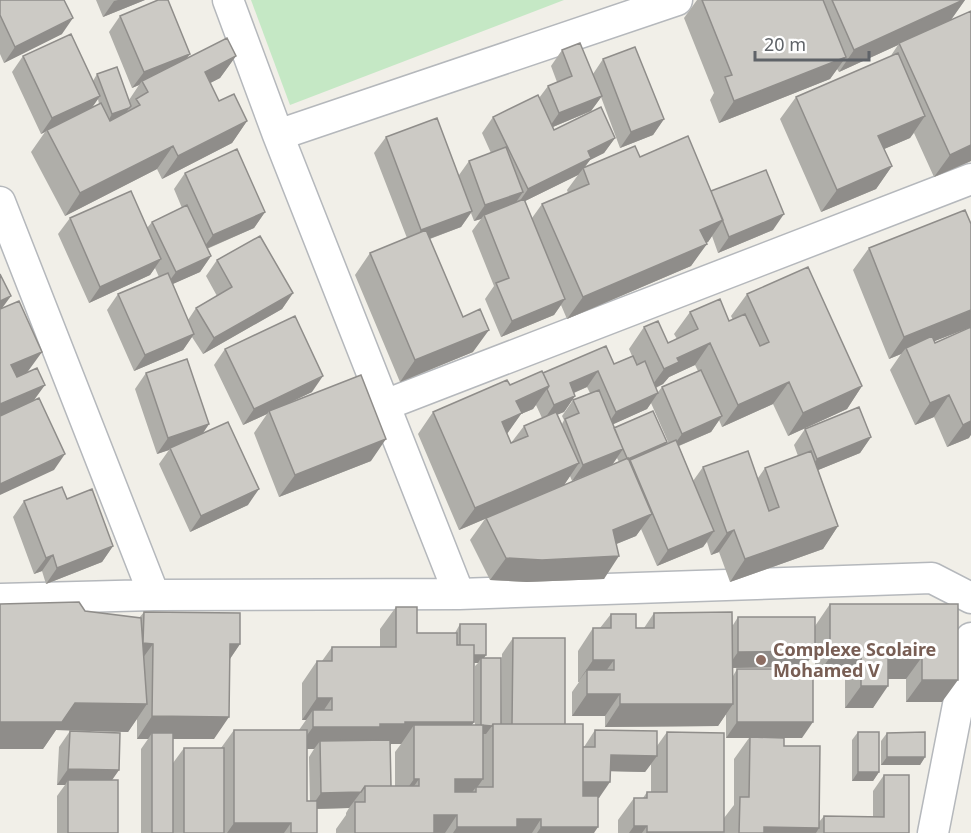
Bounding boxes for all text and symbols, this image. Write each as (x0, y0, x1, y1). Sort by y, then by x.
scale bar (755, 24, 869, 62)
text: 20 m (764, 32, 806, 56)
place label: Complexe Scolaire Mohamed V (773, 637, 936, 682)
marker: Complexe Scolaire Mohamed V (754, 653, 768, 667)

